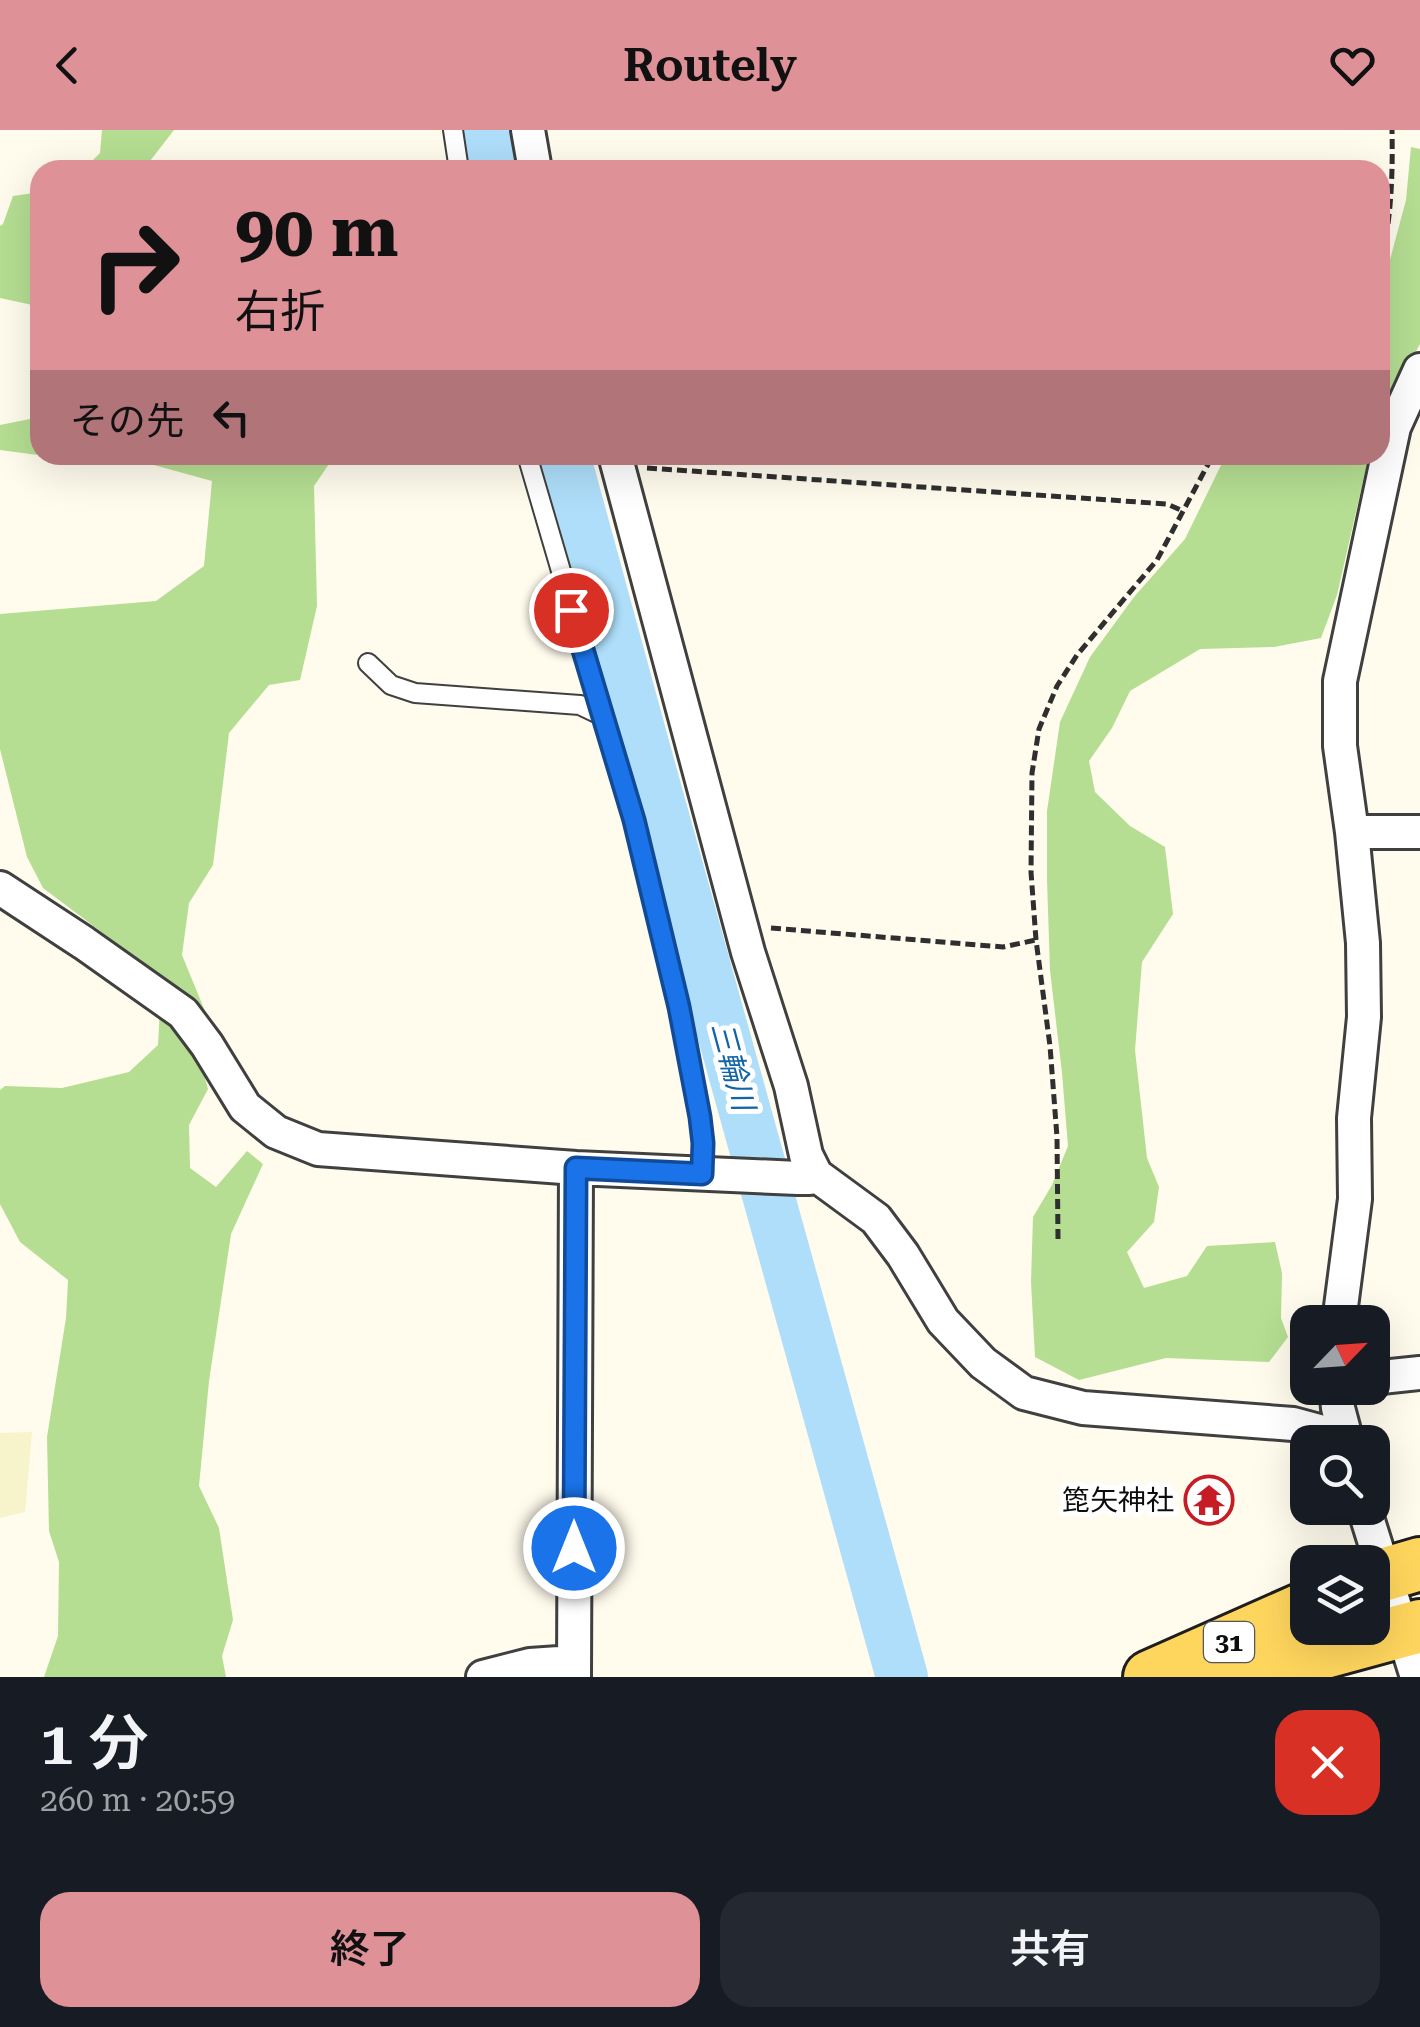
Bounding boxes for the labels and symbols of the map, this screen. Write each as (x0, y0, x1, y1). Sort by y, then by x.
pin (529, 568, 614, 653)
water label: 三輪川 (704, 1018, 762, 1117)
north arrow (1290, 1305, 1390, 1405)
temple icon: 箆矢神社 (1183, 1474, 1235, 1526)
place label: 箆矢神社 (1062, 1484, 1174, 1517)
position arrow (522, 1496, 626, 1600)
road number: 31 (1204, 1622, 1254, 1662)

